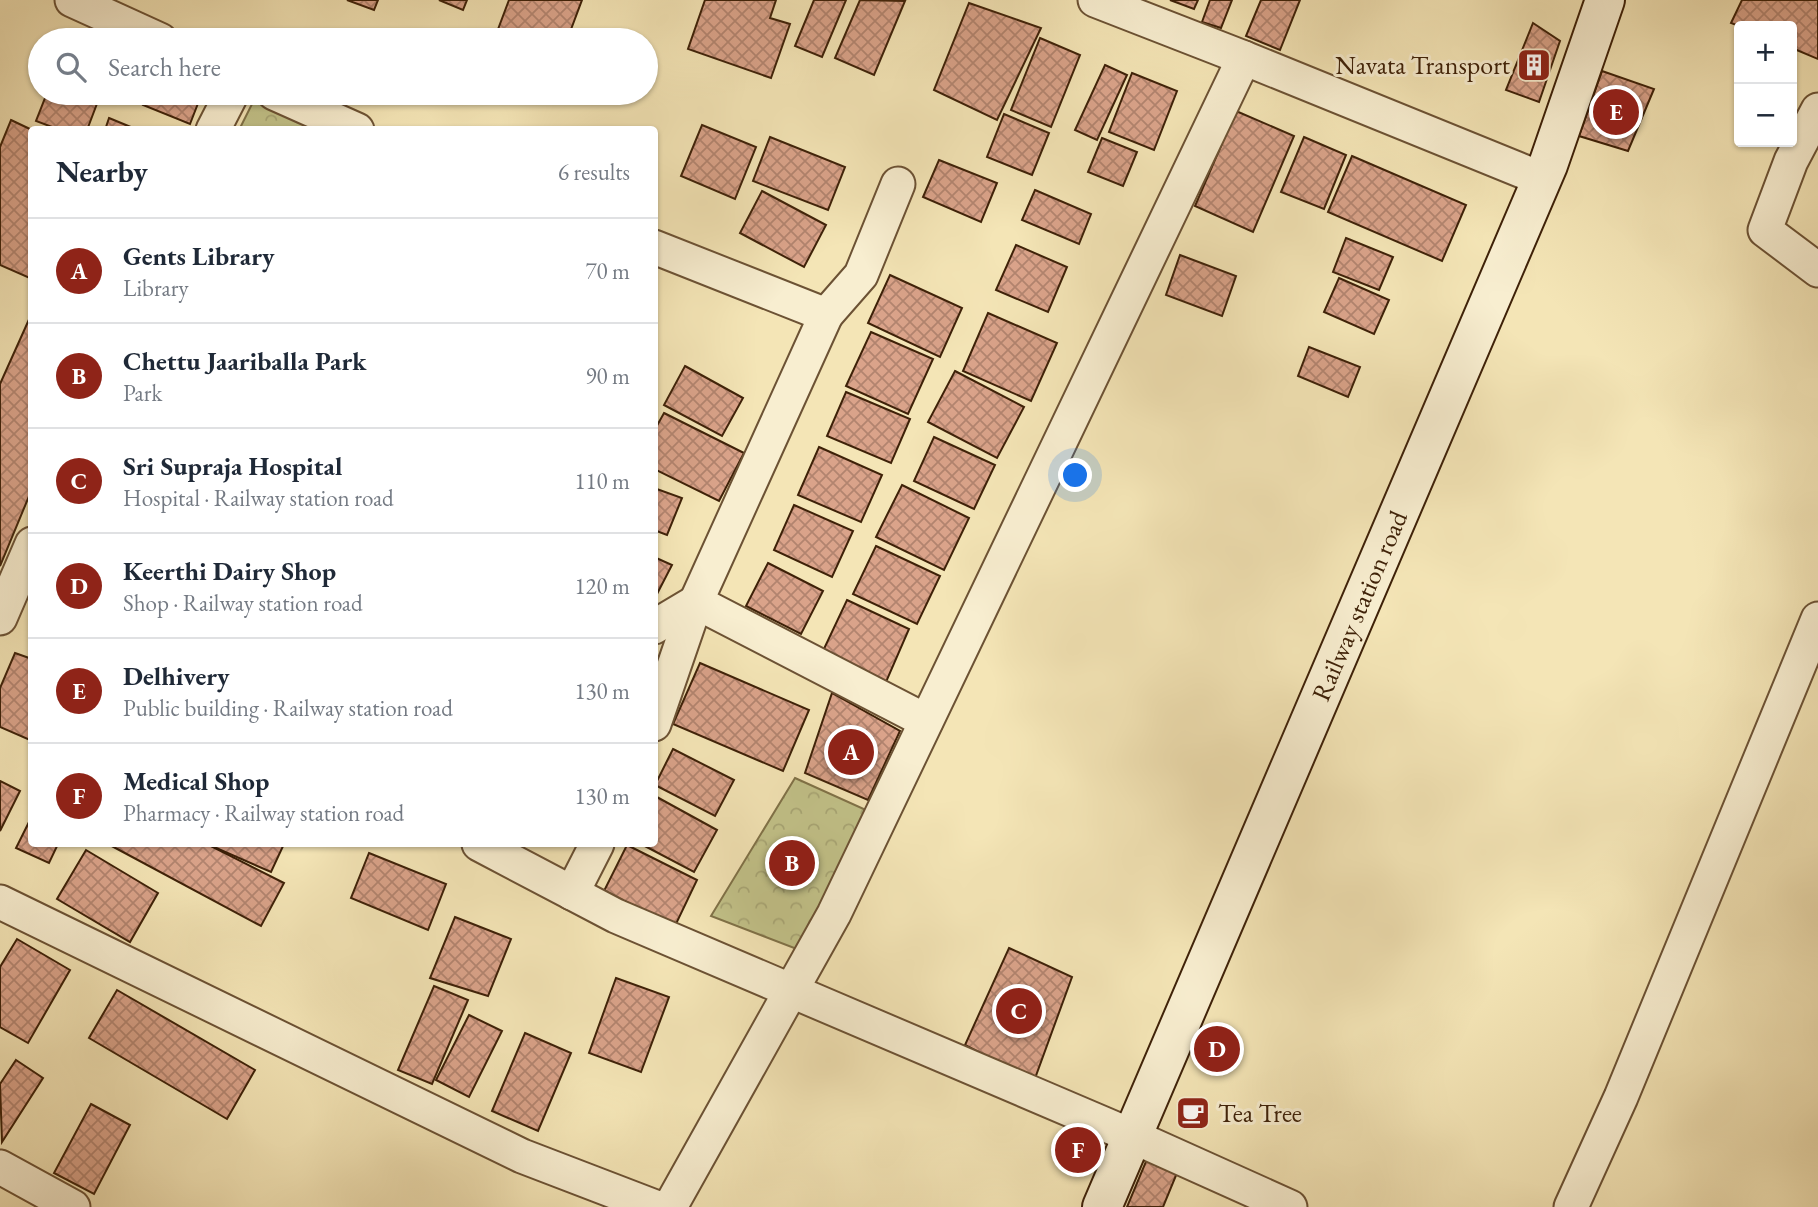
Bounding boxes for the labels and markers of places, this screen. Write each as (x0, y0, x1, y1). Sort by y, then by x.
building icon: Navata Transport (1515, 46, 1553, 84)
place label: Navata Transport (1335, 48, 1510, 82)
pin: E (1593, 86, 1639, 138)
pin: A (828, 726, 874, 778)
pin: B (769, 837, 815, 889)
pin: C (996, 985, 1042, 1037)
pin: D (1194, 1023, 1240, 1075)
cafe icon: Tea Tree (1174, 1094, 1212, 1132)
place label: Tea Tree (1218, 1096, 1302, 1130)
pin: F (1055, 1124, 1101, 1176)

